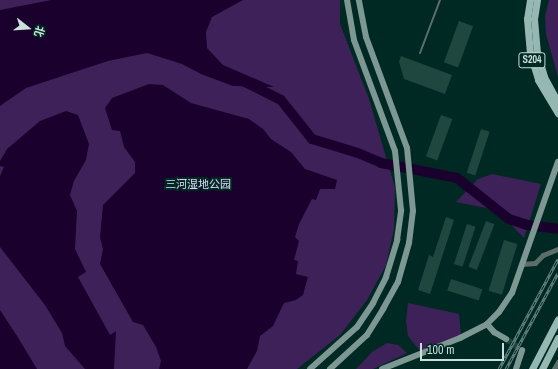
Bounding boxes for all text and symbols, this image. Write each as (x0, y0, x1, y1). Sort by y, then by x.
north arrow (8, 8, 48, 48)
text: 北 (31, 24, 48, 39)
road number: S204 (518, 52, 546, 68)
park label: 三河湿地公园 (165, 177, 231, 191)
scale bar (422, 335, 506, 361)
text: 100 m (427, 342, 454, 358)

